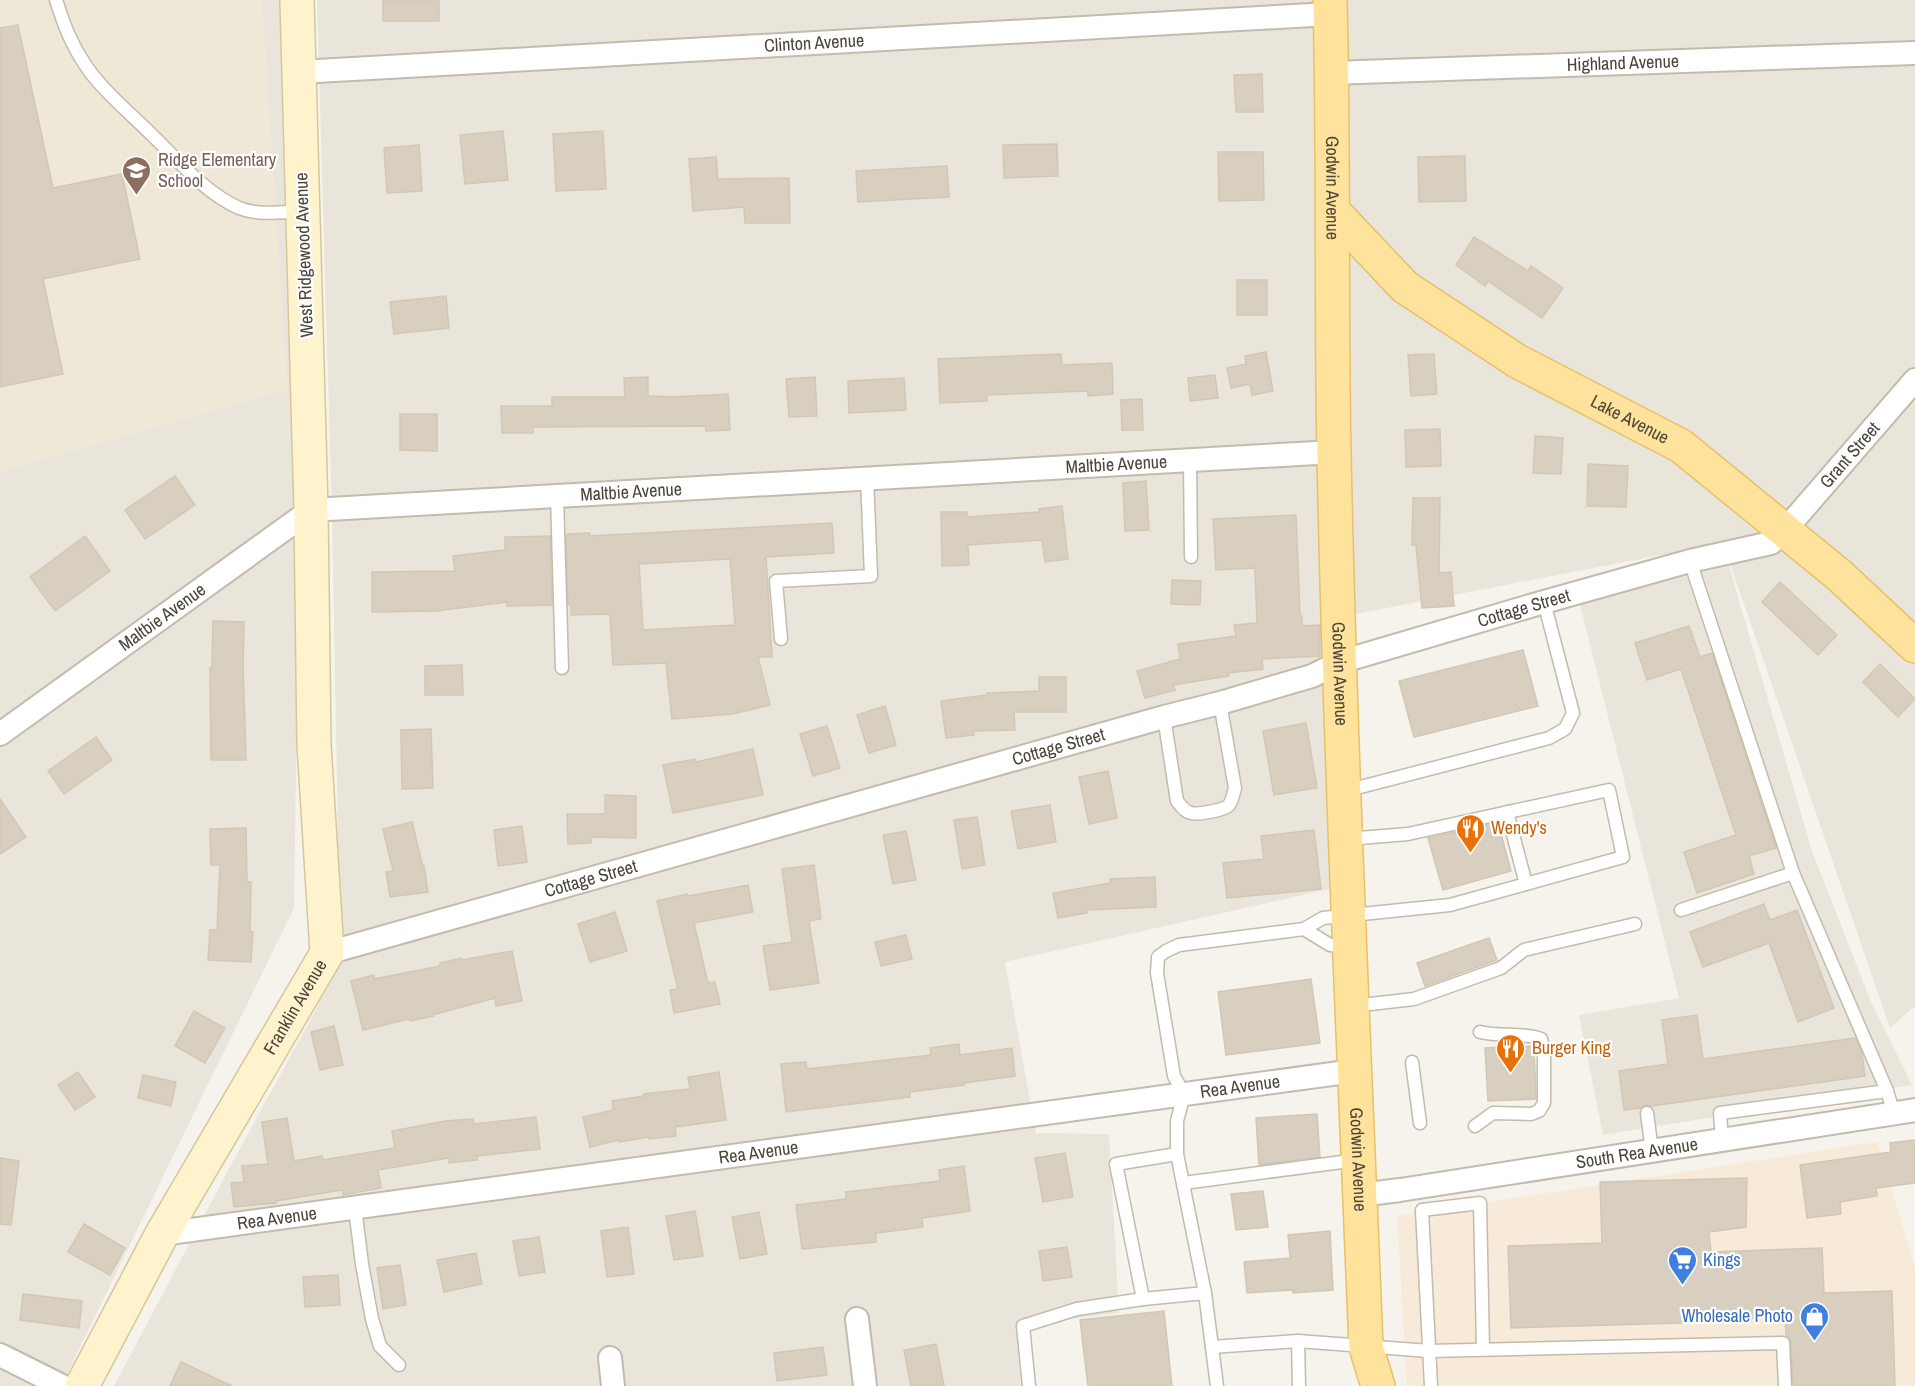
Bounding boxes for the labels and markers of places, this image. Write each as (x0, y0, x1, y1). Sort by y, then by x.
place label: Ridge Elementary School (158, 147, 277, 193)
school or university icon: Ridge Elementary School (121, 154, 153, 196)
restaurant icon: Wendy's (1454, 812, 1486, 854)
place label: Wendy's (1491, 815, 1547, 840)
restaurant icon: Burger King (1495, 1032, 1527, 1074)
place label: Burger King (1532, 1035, 1612, 1060)
supermarket icon: Kings (1666, 1244, 1698, 1286)
place label: Kings (1703, 1247, 1741, 1272)
shop icon: Wholesale Photo (1798, 1300, 1830, 1342)
place label: Wholesale Photo (1681, 1303, 1793, 1328)

